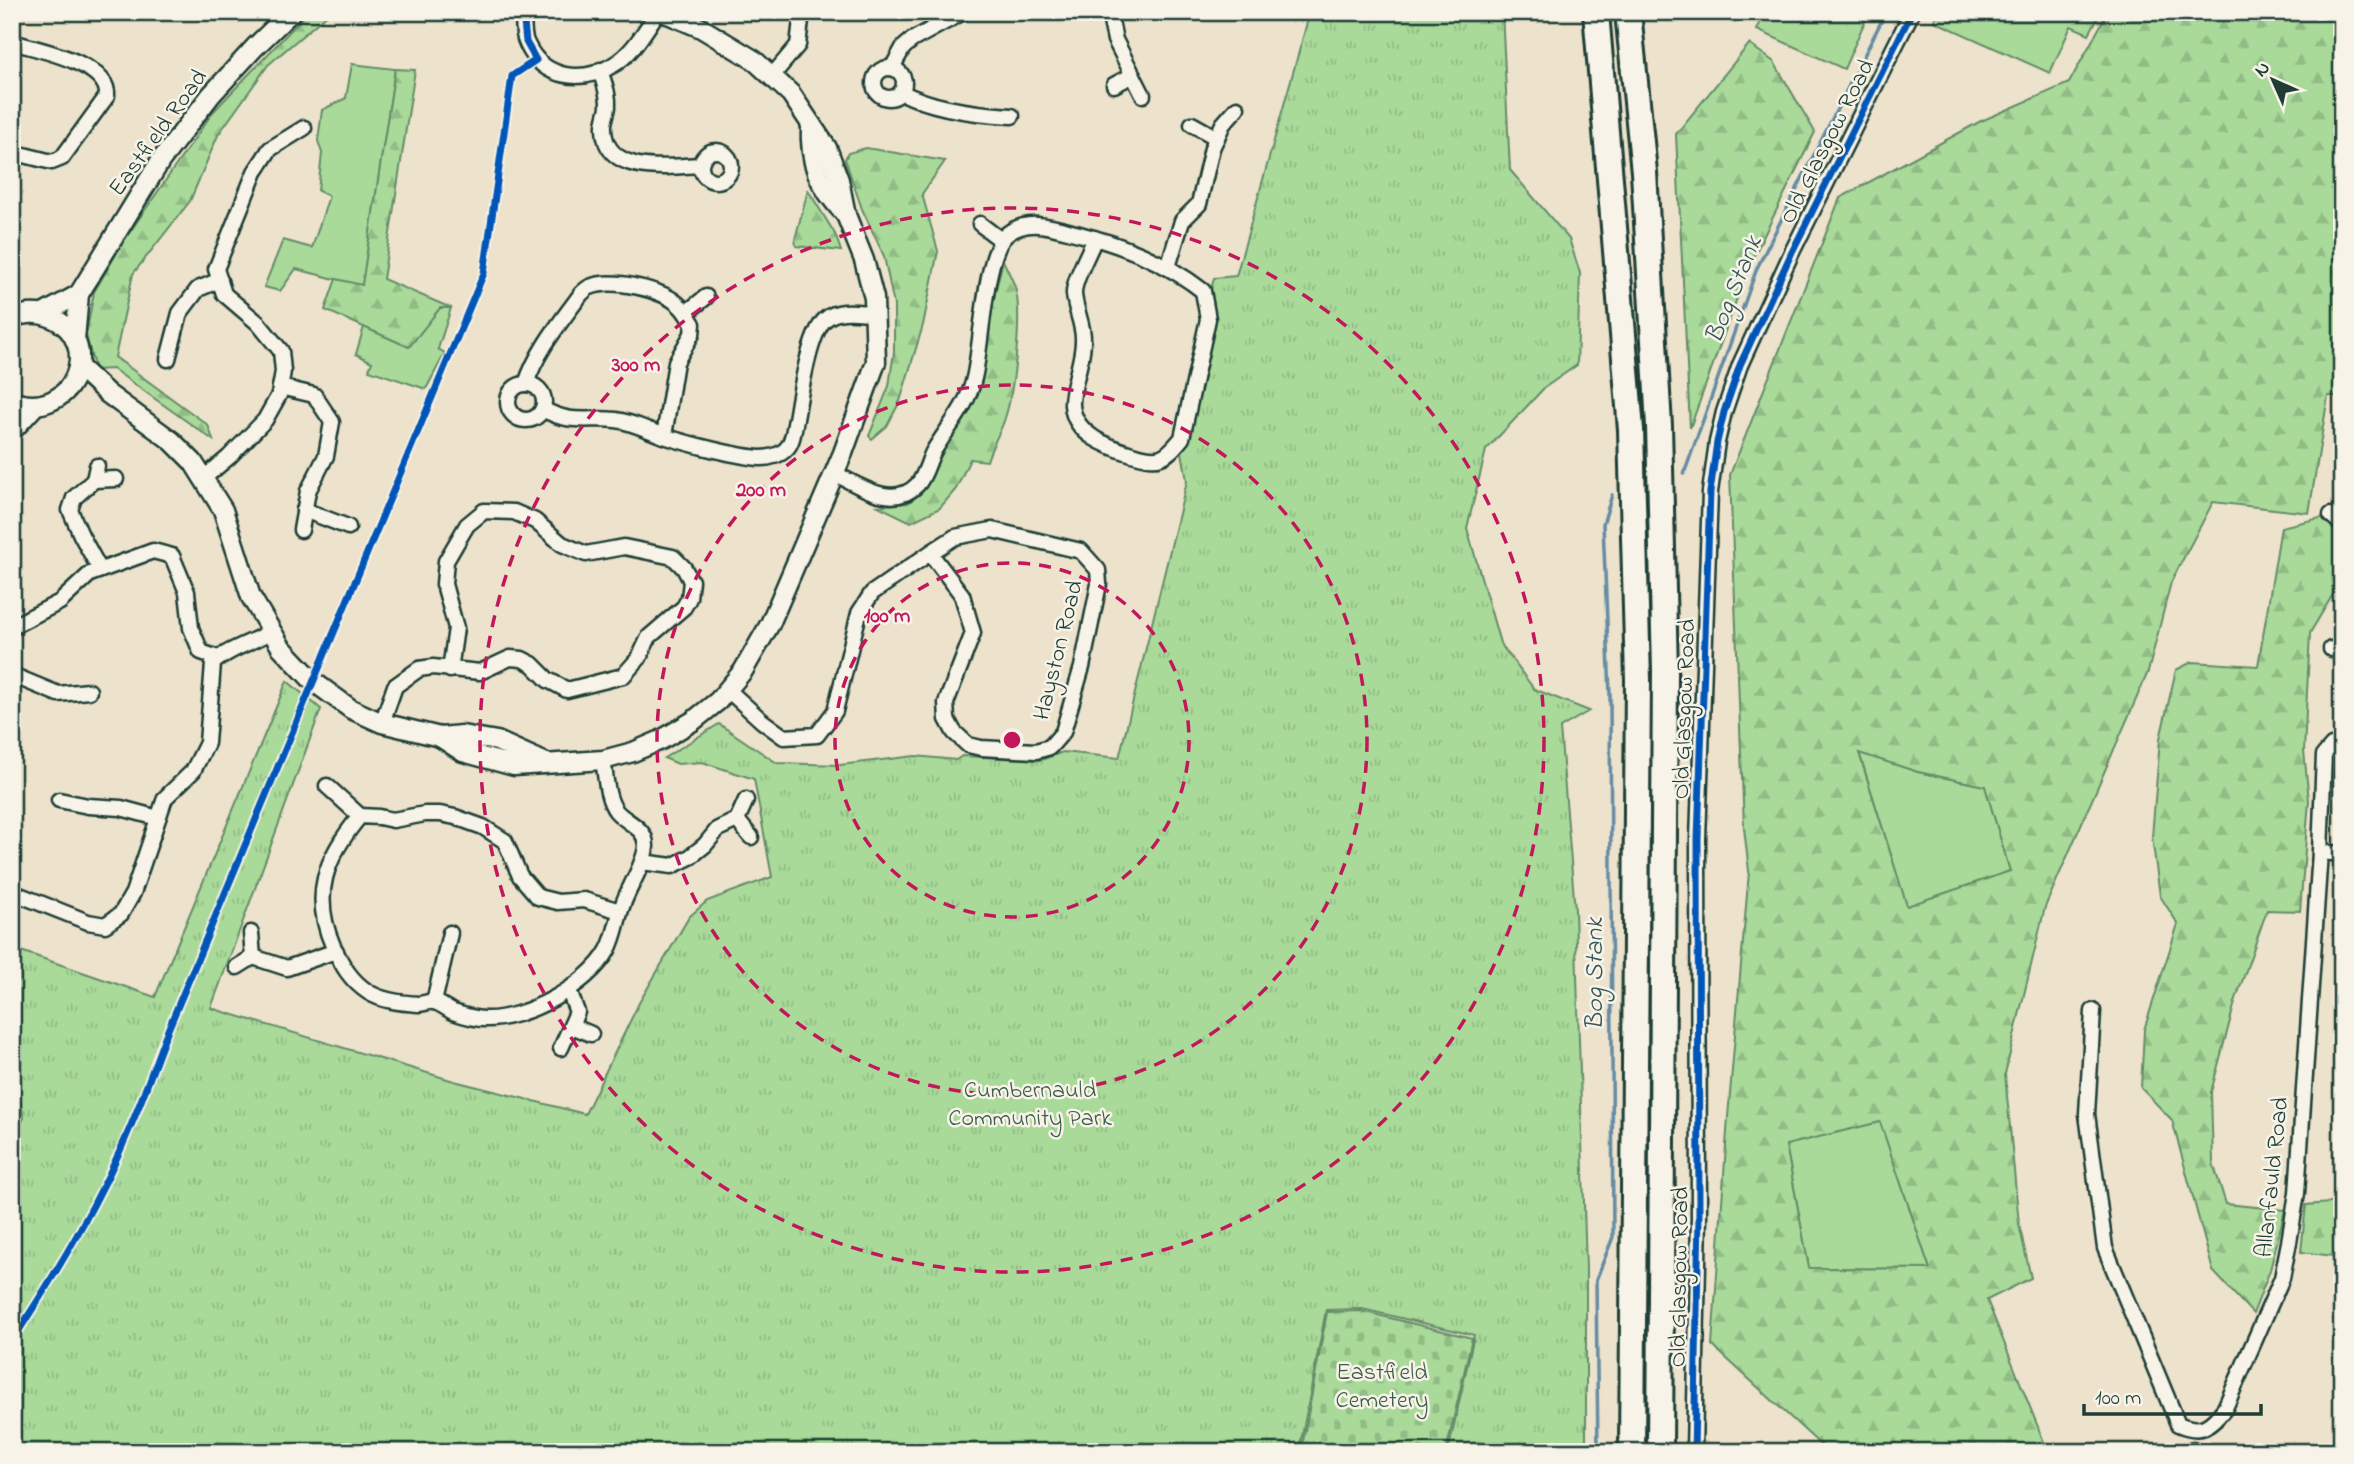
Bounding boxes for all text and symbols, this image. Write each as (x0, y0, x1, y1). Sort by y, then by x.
north arrow (2238, 46, 2308, 116)
street label: Old Glasgow Road (1772, 53, 1885, 231)
text: N (2249, 56, 2277, 84)
street label: Eastfield Road (101, 62, 217, 204)
water label: Bog Stank (1696, 229, 1774, 350)
text: 300 m (611, 351, 660, 381)
text: 200 m (735, 476, 786, 506)
street label: Hayston Road (1025, 576, 1095, 724)
text: 100 m (864, 602, 910, 632)
street label: Old Glasgow Road (1665, 618, 1706, 800)
centre of rings (1000, 728, 1024, 752)
water label: Bog Stank (1577, 916, 1615, 1030)
park label: Cumbernauld Community Park (948, 1074, 1112, 1138)
street label: Allanfauld Road (2248, 1095, 2299, 1259)
street label: Old Glasgow Road (1661, 1186, 1700, 1368)
park label: Eastfield Cemetery (1336, 1356, 1428, 1420)
scale bar (2084, 1373, 2261, 1417)
text: 100 m (2095, 1384, 2141, 1414)

